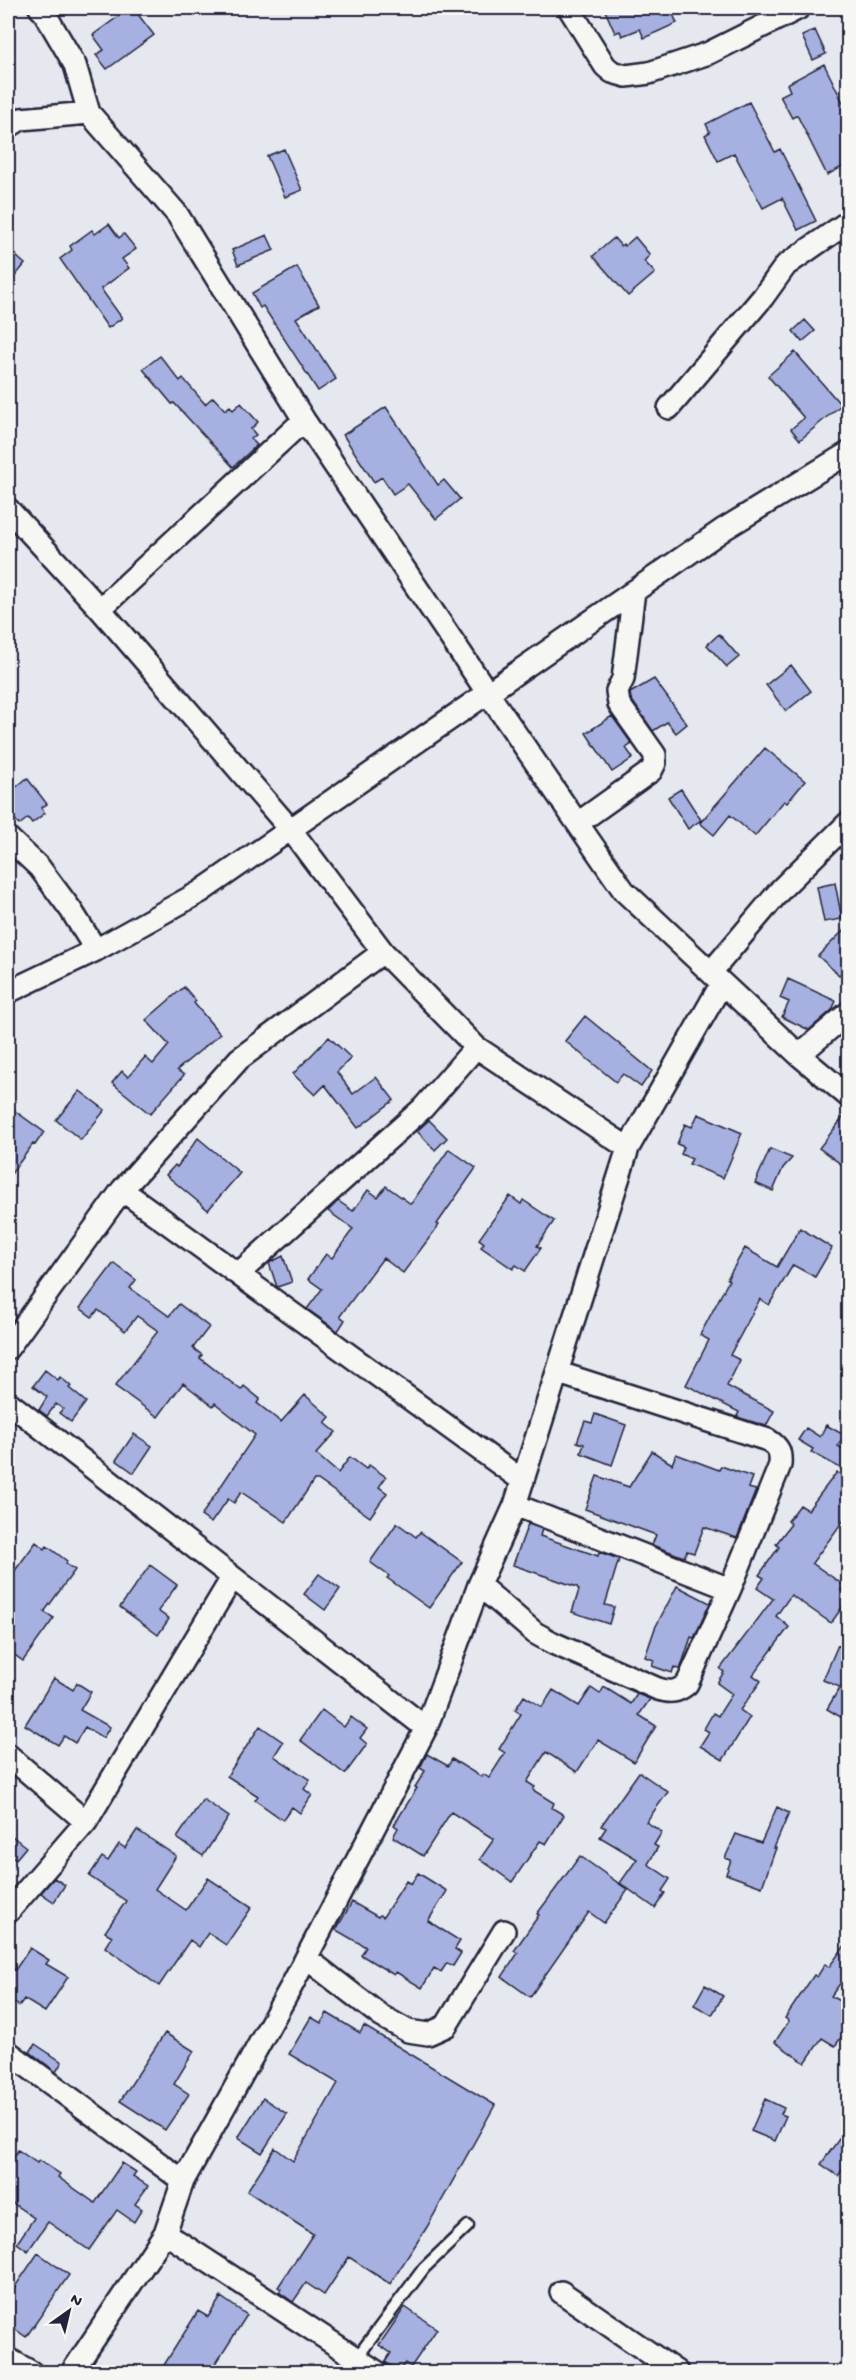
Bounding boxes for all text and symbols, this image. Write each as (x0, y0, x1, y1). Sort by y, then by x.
north arrow (39, 2281, 99, 2341)
text: N (66, 2291, 86, 2313)

